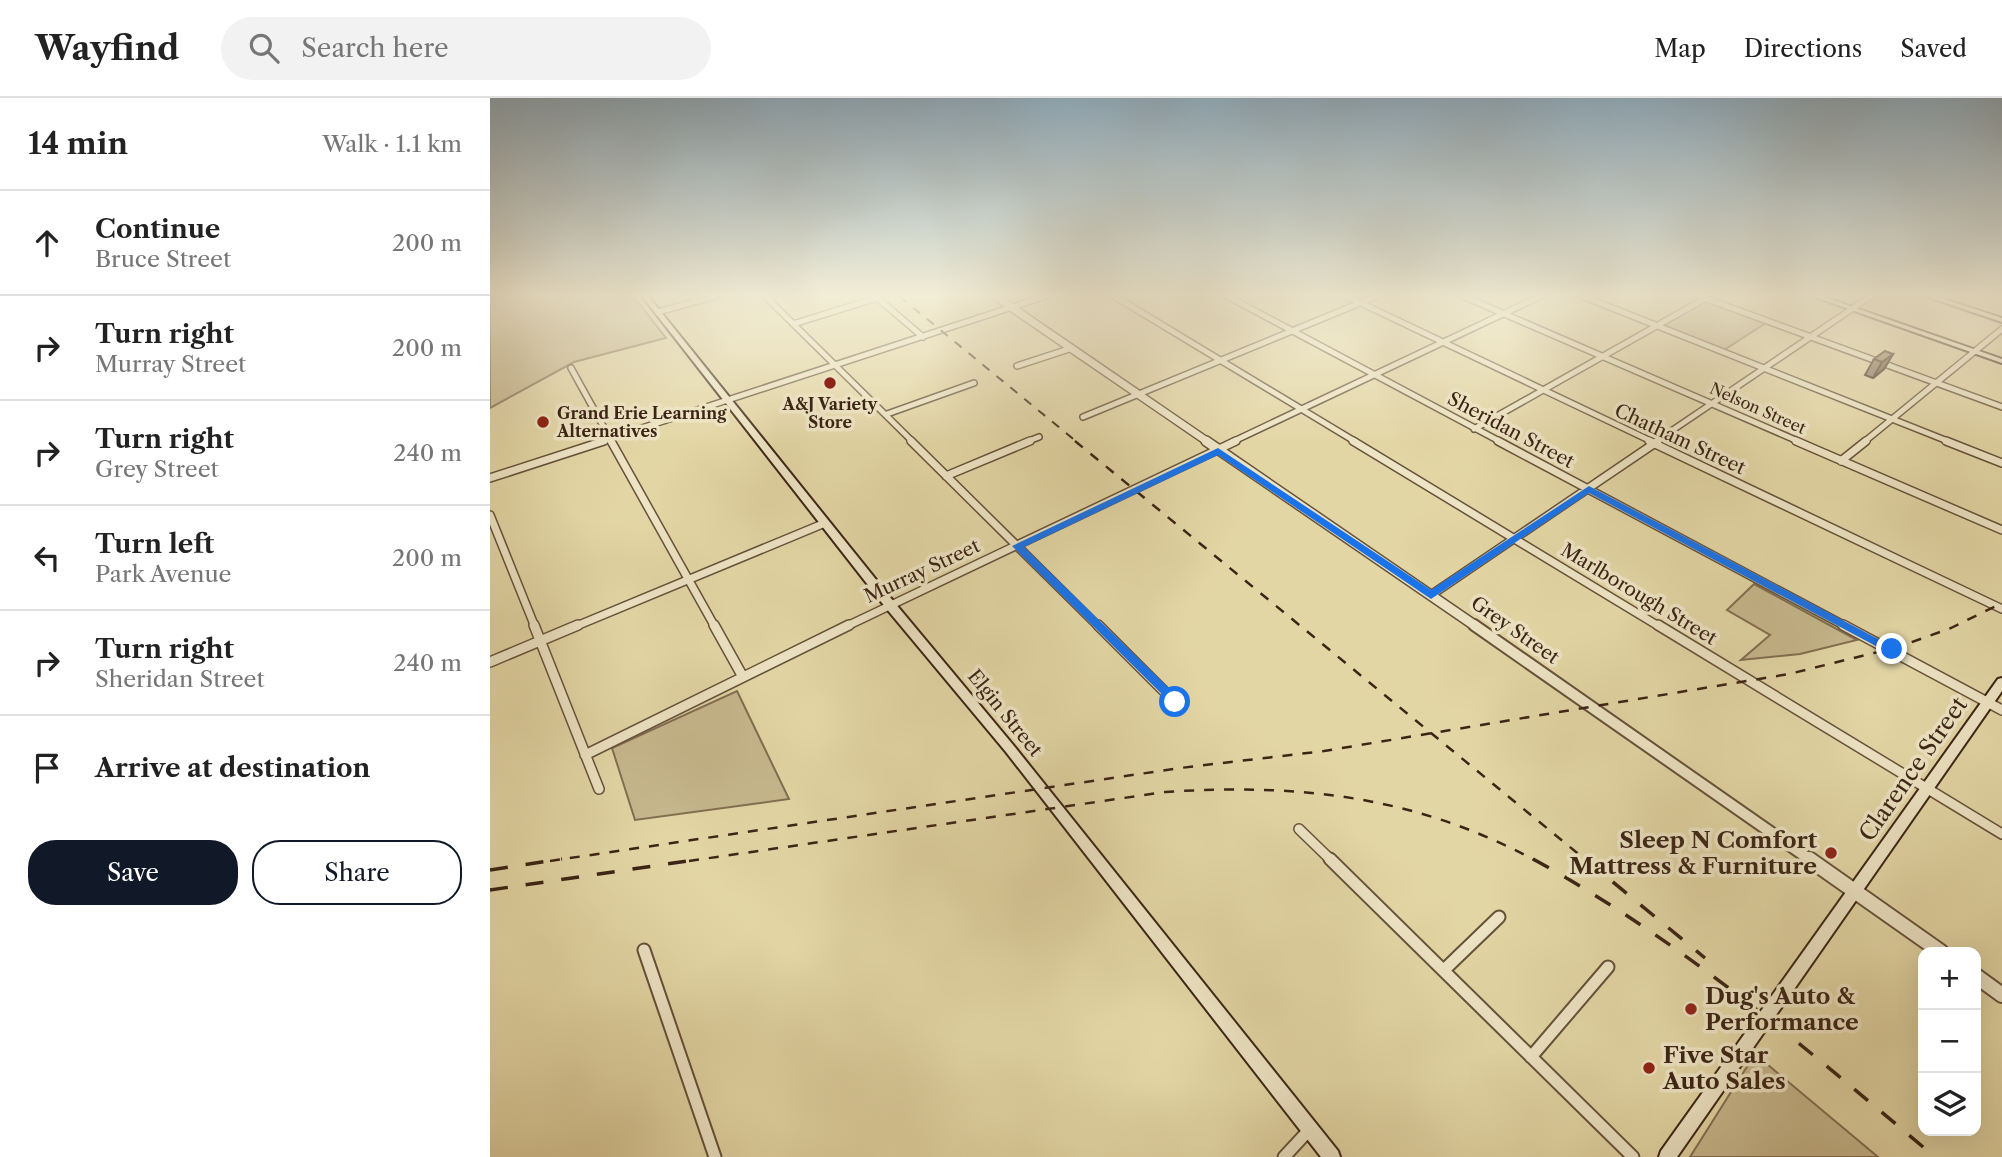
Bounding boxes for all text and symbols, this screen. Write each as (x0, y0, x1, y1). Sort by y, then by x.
search box (221, 17, 711, 80)
text: Wayfind (35, 28, 179, 69)
icon: search (245, 29, 283, 67)
text: Search here (301, 32, 449, 64)
text: Map (1654, 34, 1706, 63)
text: Directions (1744, 34, 1862, 63)
text: Saved (1900, 34, 1967, 63)
text: 14 min (28, 125, 128, 162)
text: Walk · 1.1 km (322, 130, 462, 158)
text: Continue (95, 213, 220, 245)
icon: ahead (28, 224, 66, 262)
text: 200 m (392, 229, 462, 257)
text: Bruce Street (95, 245, 231, 273)
text: Turn right (95, 318, 234, 350)
icon: right (28, 329, 66, 367)
text: 200 m (392, 334, 462, 362)
text: Murray Street (95, 350, 246, 378)
marker: A&J Variety Store (822, 375, 838, 391)
street label: Nelson Street (1707, 378, 1809, 438)
street label: Sheridan Street (1444, 387, 1578, 473)
place label: A&J Variety Store (782, 394, 879, 432)
street label: Chatham Street (1611, 399, 1749, 480)
place label: Grand Erie Learning Alternatives (556, 403, 727, 441)
marker: Grand Erie Learning Alternatives (535, 414, 551, 430)
text: Turn right (95, 423, 234, 455)
icon: right (28, 434, 66, 472)
text: 240 m (393, 439, 462, 467)
text: Grey Street (95, 455, 219, 483)
text: Turn left (95, 528, 214, 560)
street label: Murray Street (861, 534, 984, 608)
street label: Marlborough Street (1557, 538, 1721, 650)
icon: left (28, 539, 66, 577)
text: 200 m (392, 544, 462, 572)
text: Park Avenue (95, 560, 231, 588)
street label: Grey Street (1467, 591, 1564, 669)
text: Turn right (95, 633, 234, 665)
route end (1876, 633, 1907, 664)
icon: right (28, 644, 66, 682)
text: 240 m (393, 649, 462, 677)
text: Sheridan Street (95, 665, 265, 693)
street label: Elgin Street (963, 665, 1047, 761)
route start (1159, 686, 1190, 717)
street label: Clarence Street (1853, 691, 1973, 847)
icon: arrive (28, 749, 66, 787)
text: Arrive at destination (95, 752, 370, 784)
place label: Sleep N Comfort Mattress & Furniture (1569, 826, 1818, 880)
button: Save (28, 840, 238, 905)
button: Share (252, 840, 462, 905)
marker: Sleep N Comfort Mattress & Furniture (1823, 845, 1839, 861)
map controls (1918, 947, 1981, 1136)
button: + (1918, 947, 1981, 1010)
place label: Dug's Auto & Performance (1705, 982, 1859, 1036)
marker: Dug's Auto & Performance (1683, 1001, 1699, 1017)
button: − (1918, 1010, 1981, 1073)
place label: Five Star Auto Sales (1662, 1041, 1786, 1095)
marker: Five Star Auto Sales (1641, 1060, 1657, 1076)
button: layers (1918, 1073, 1981, 1136)

